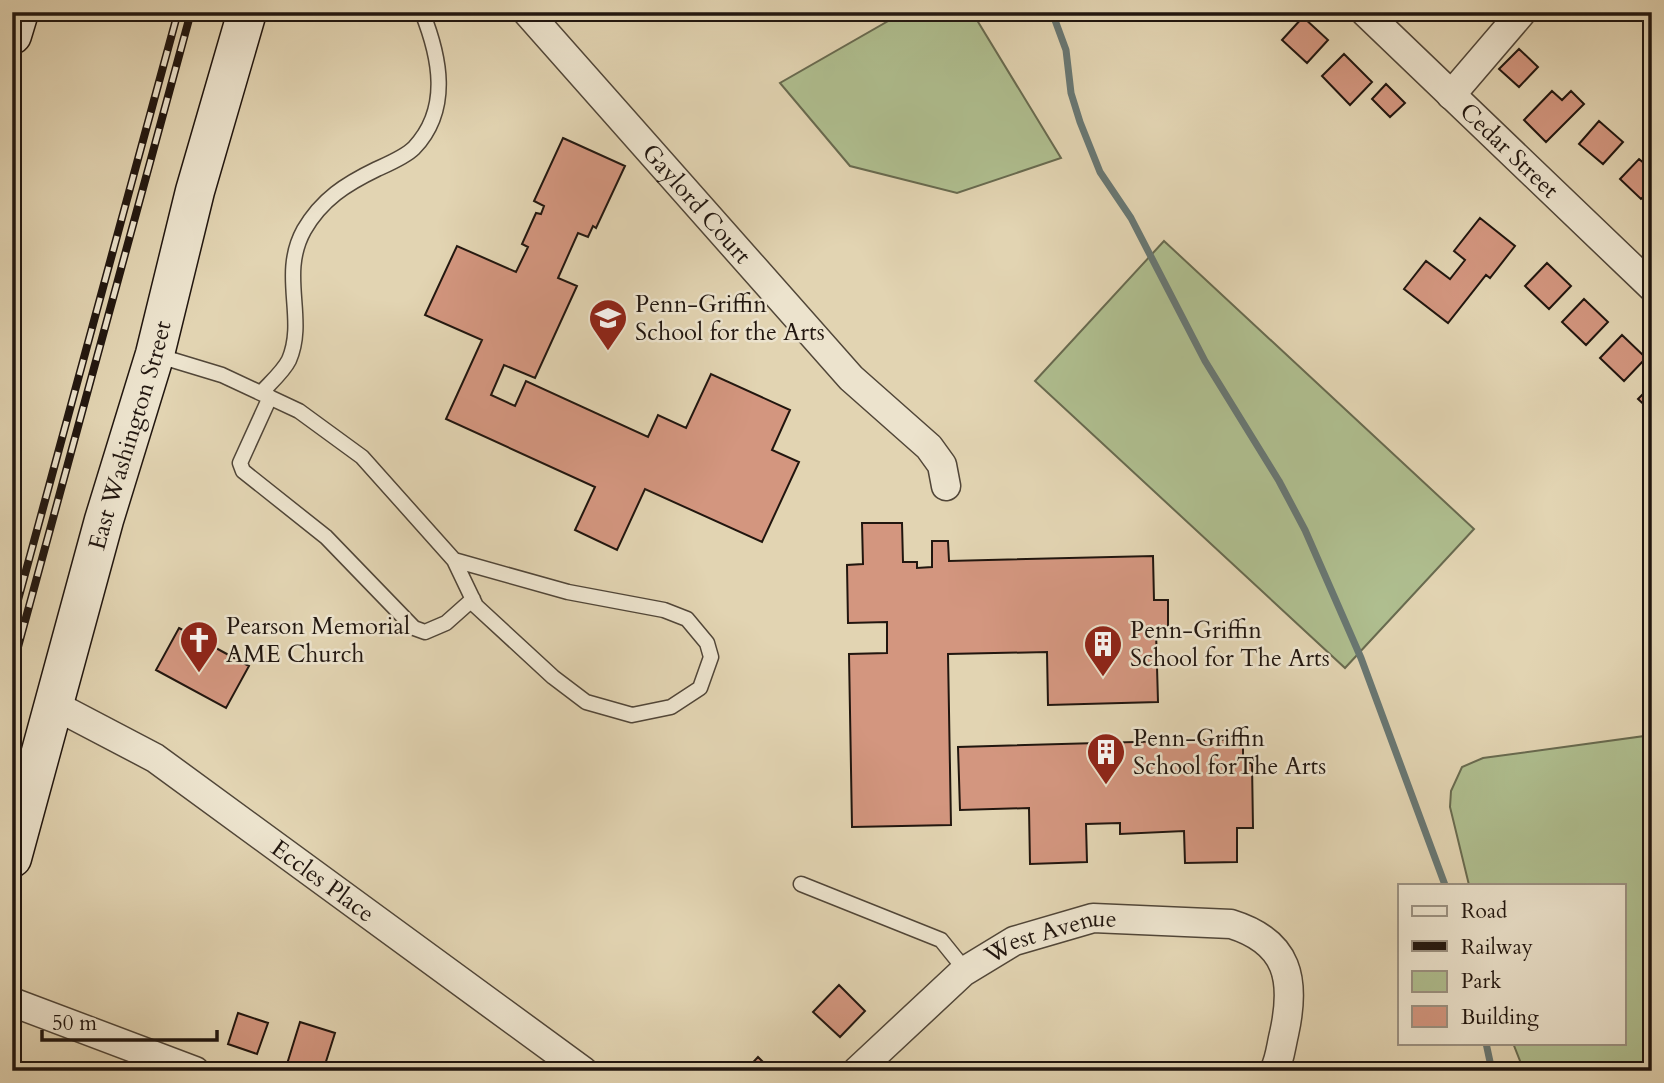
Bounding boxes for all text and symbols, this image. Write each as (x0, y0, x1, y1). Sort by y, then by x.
street label: Cedar Street (1452, 95, 1566, 206)
street label: Gaylord Court (634, 137, 759, 271)
place label: Penn-Griffin School for the Arts (635, 288, 825, 349)
school or university icon: Penn-Griffin School for the Arts (587, 297, 629, 352)
street label: East Washington Street (81, 317, 180, 554)
place label: Pearson Memorial AME Church (226, 610, 410, 671)
place label: Penn-Griffin School for The Arts (1130, 614, 1330, 675)
church icon: Pearson Memorial AME Church (178, 619, 220, 674)
building icon: Penn-Griffin School for The Arts (1082, 623, 1124, 678)
place label: Penn-Griffin School forThe Arts (1133, 722, 1326, 783)
building icon: Penn-Griffin School forThe Arts (1085, 731, 1127, 786)
street label: Eccles Place (264, 832, 381, 930)
legend (1398, 884, 1626, 1044)
text: Road (1461, 897, 1507, 926)
street label: West Avenue (978, 902, 1117, 972)
text: Railway (1461, 933, 1533, 962)
text: Park (1461, 967, 1502, 996)
scale bar (42, 999, 217, 1043)
text: Building (1461, 1003, 1539, 1032)
text: 50 m (52, 1009, 97, 1038)

